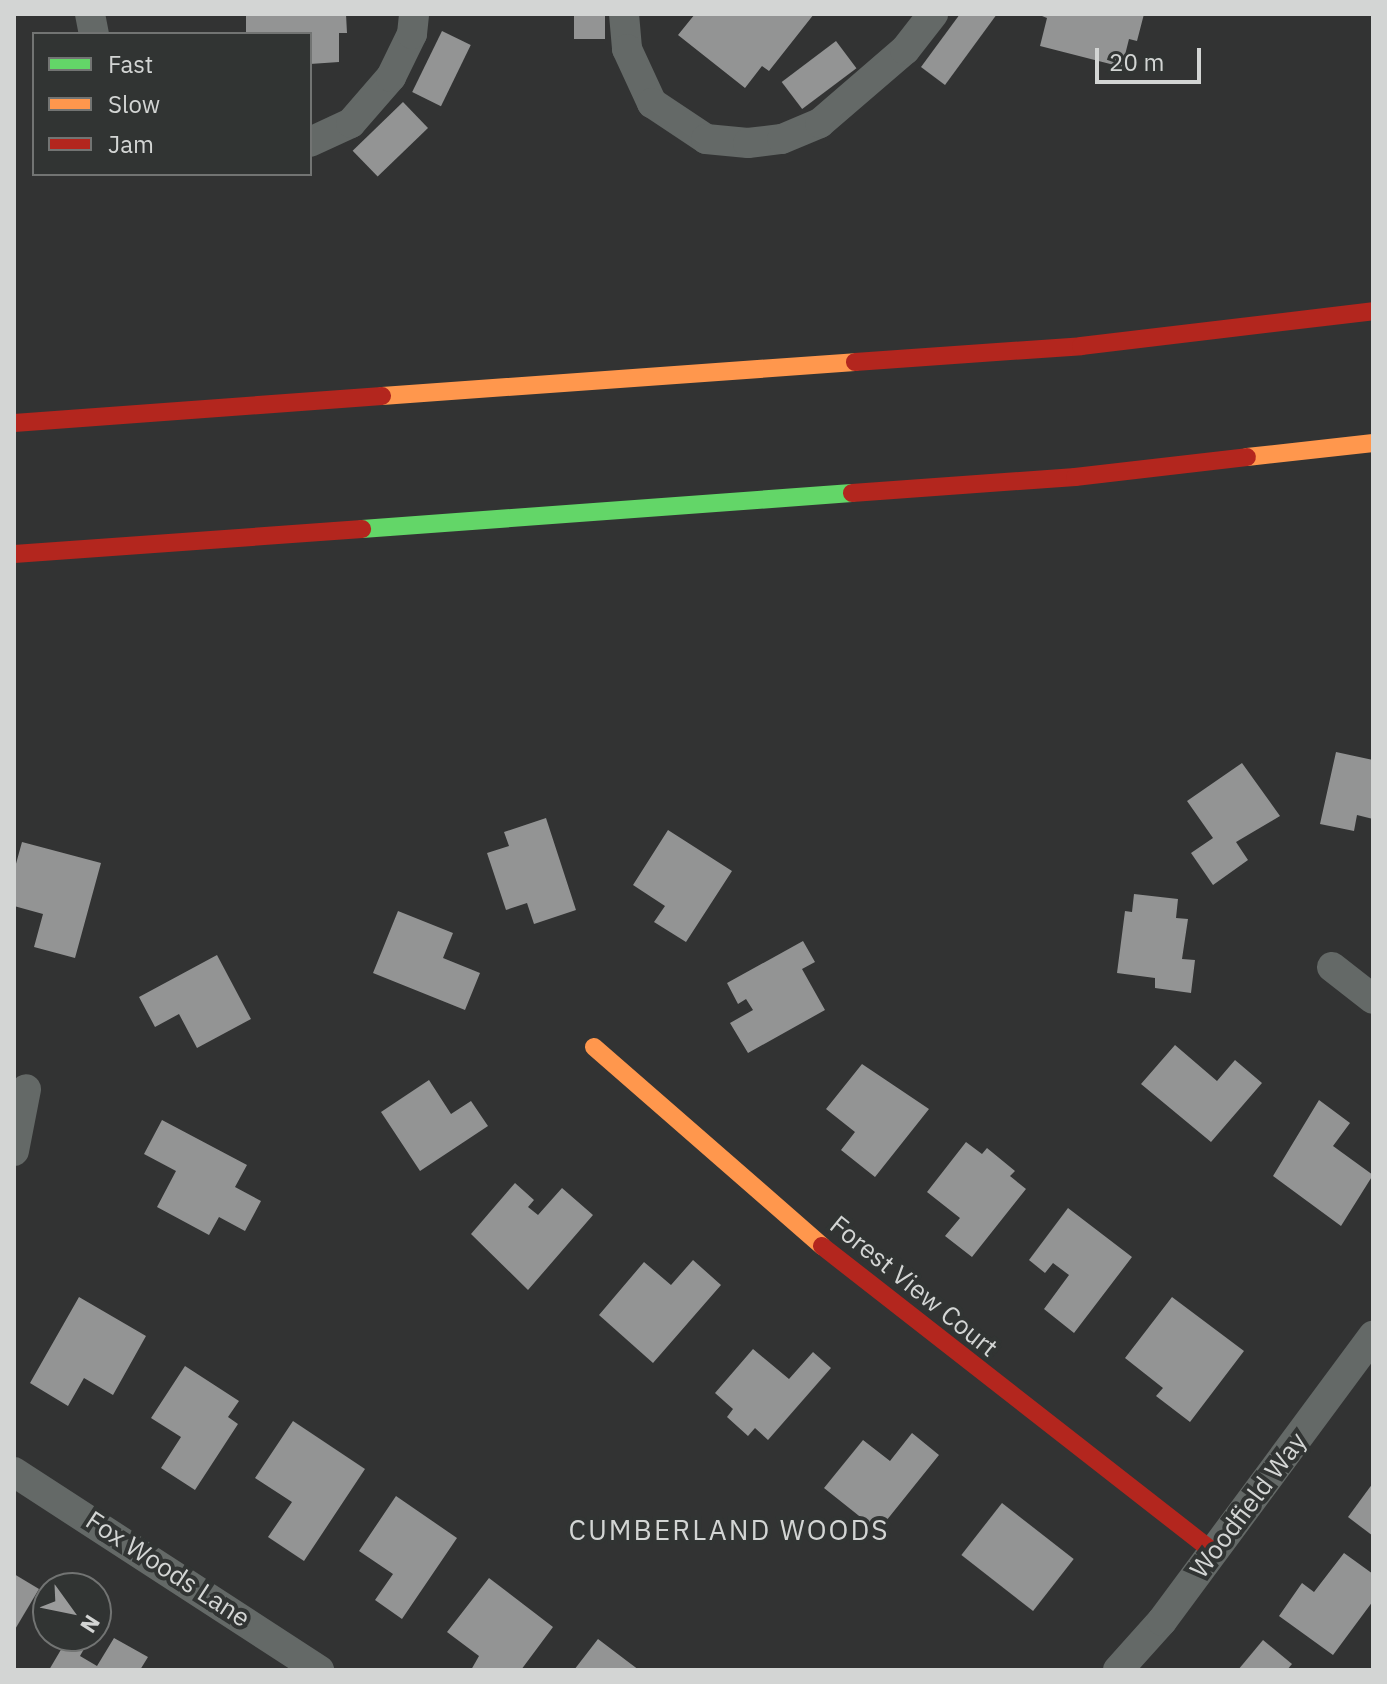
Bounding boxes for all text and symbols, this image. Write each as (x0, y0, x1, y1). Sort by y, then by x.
legend (32, 32, 312, 176)
scale bar (1099, 32, 1205, 82)
text: 20 m (1109, 46, 1164, 78)
text: Fast (108, 48, 153, 80)
text: Slow (108, 88, 160, 120)
text: Jam (108, 128, 154, 160)
street label: Forest View Court (824, 1209, 1004, 1363)
street label: Woodfield Way (1183, 1426, 1313, 1584)
street label: Fox Woods Lane (80, 1504, 256, 1634)
district label: CUMBERLAND WOODS (569, 1513, 889, 1547)
north arrow (32, 1572, 112, 1652)
text: N (74, 1610, 107, 1639)

